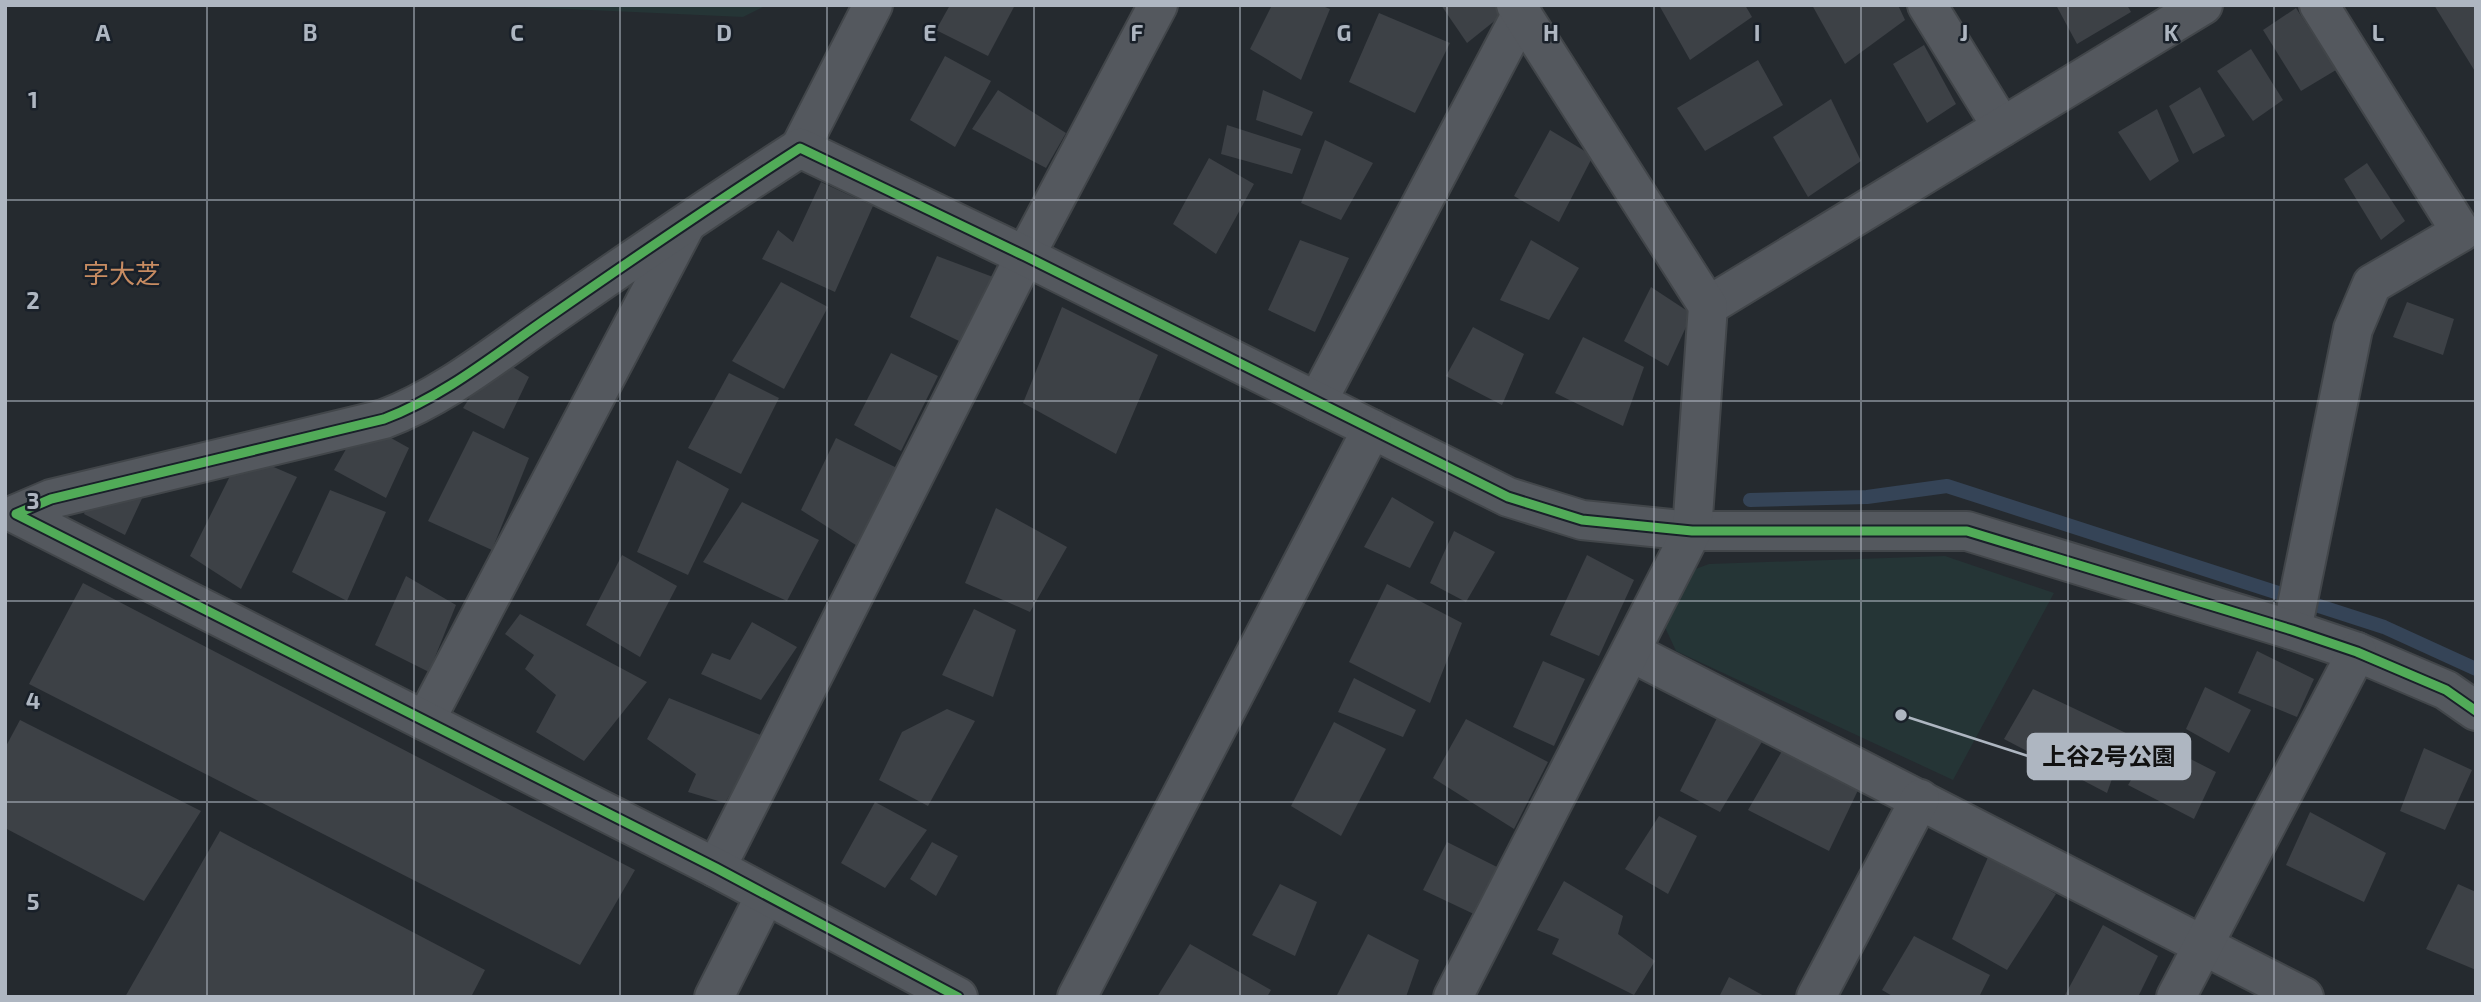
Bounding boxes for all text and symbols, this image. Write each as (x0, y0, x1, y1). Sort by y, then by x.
text: A (95, 18, 111, 46)
text: B (303, 18, 317, 46)
text: C (510, 18, 524, 46)
text: D (716, 18, 732, 46)
text: E (923, 18, 937, 46)
text: F (1131, 18, 1144, 46)
text: G (1337, 18, 1351, 46)
text: H (1543, 18, 1559, 46)
text: I (1754, 18, 1760, 46)
text: J (1960, 18, 1968, 46)
text: K (2164, 18, 2179, 46)
text: L (2372, 18, 2384, 46)
text: 1 (28, 85, 38, 113)
district label: 字大芝 (83, 257, 161, 288)
text: 2 (26, 286, 40, 314)
text: 3 (26, 486, 40, 514)
text: 4 (26, 686, 40, 714)
callout: 上谷2号公園 (2028, 734, 2190, 779)
text: 上谷2号公園 (2042, 741, 2176, 770)
text: 5 (27, 887, 39, 915)

